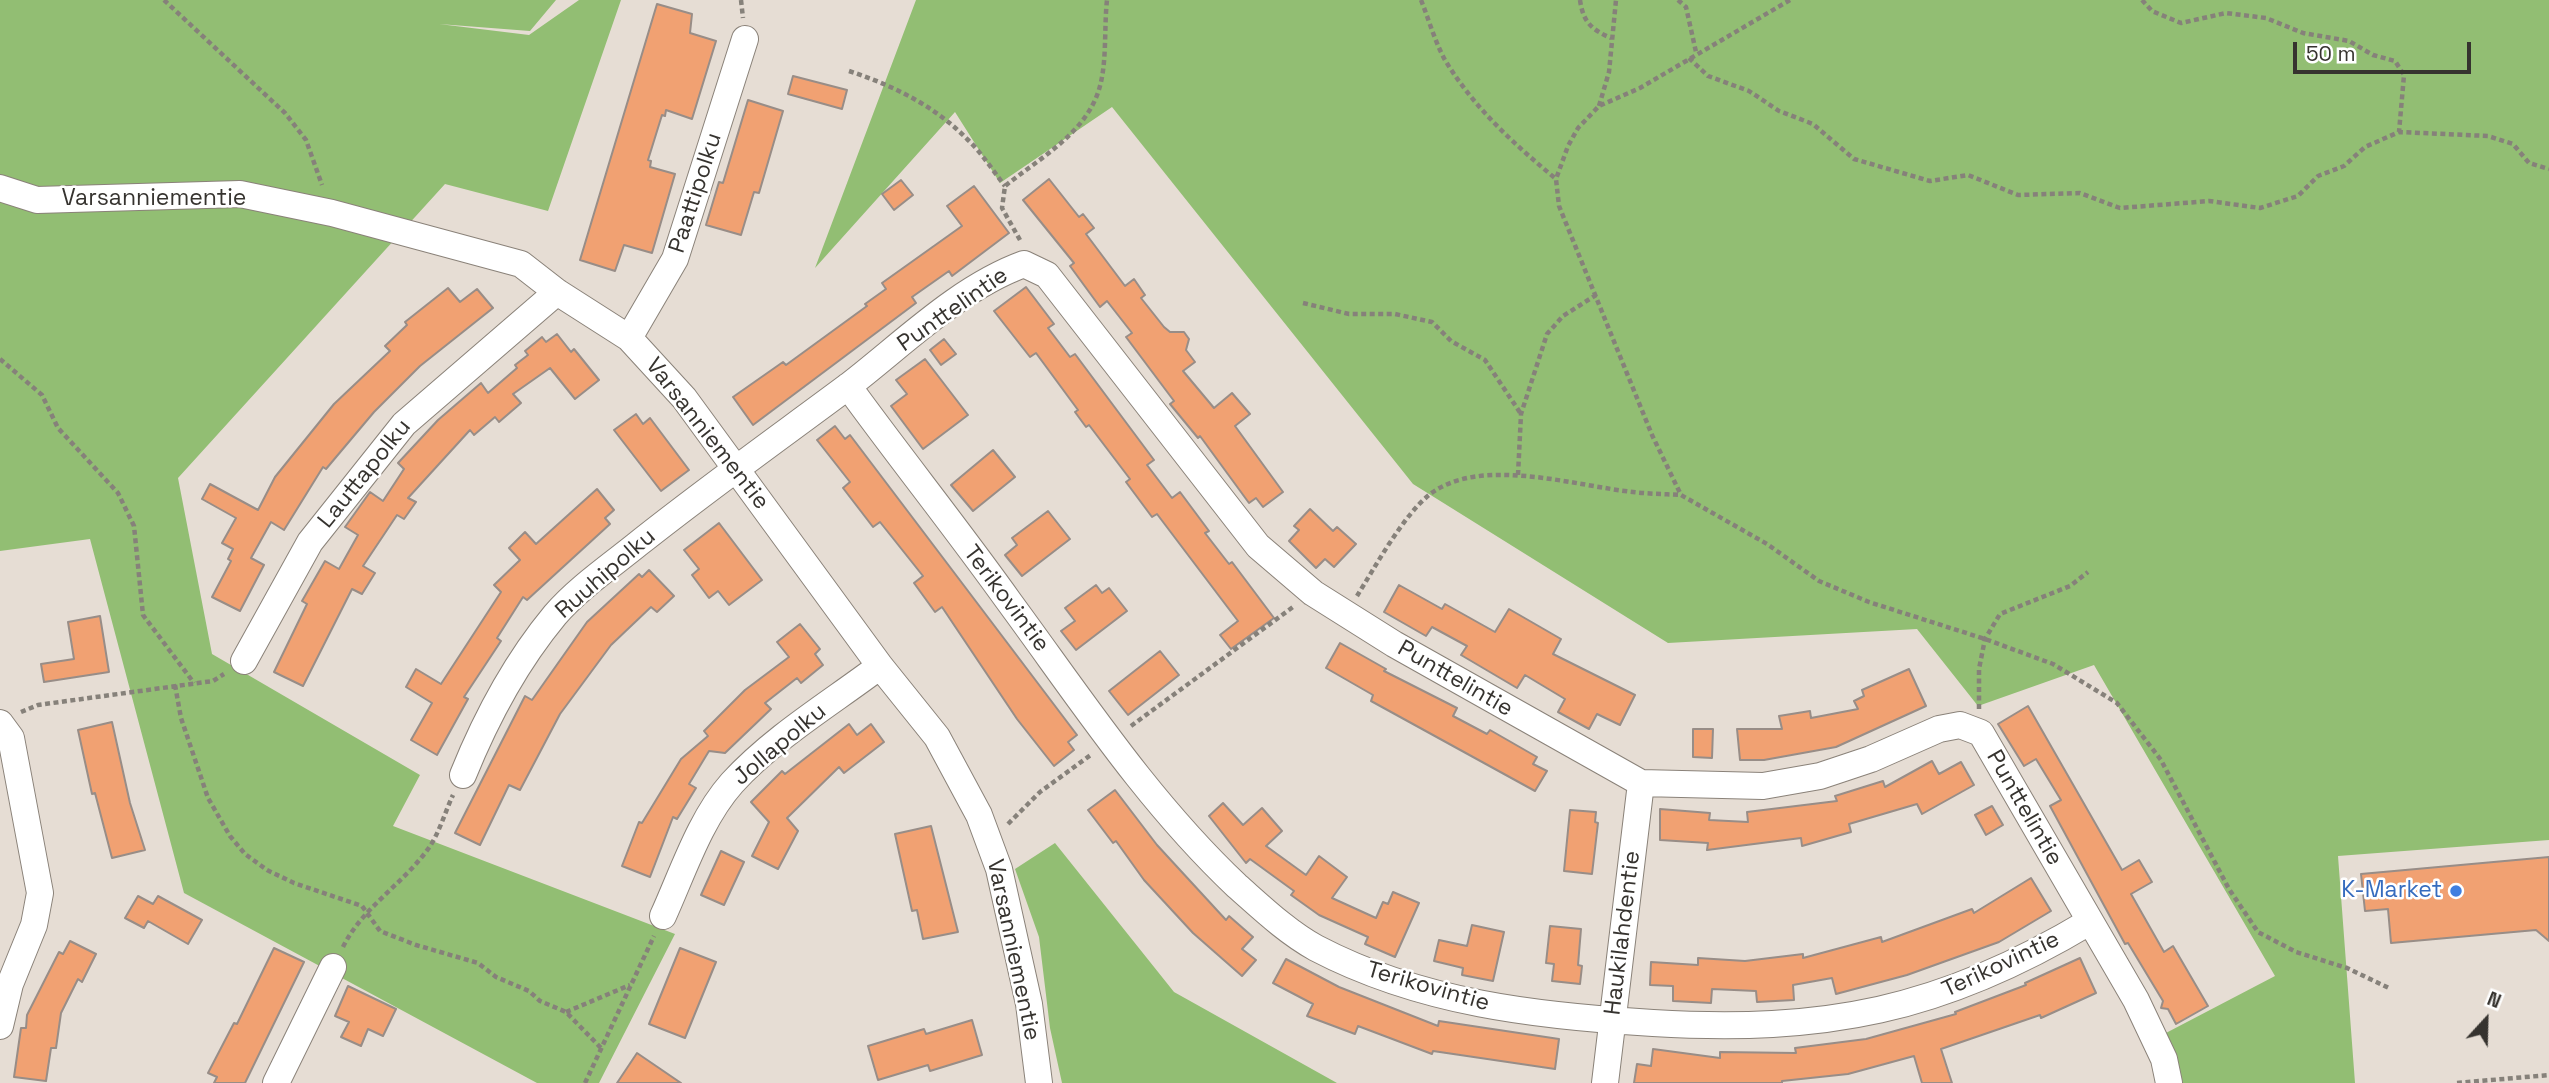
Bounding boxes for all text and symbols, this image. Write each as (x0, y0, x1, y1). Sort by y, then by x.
scale bar (2297, 28, 2476, 72)
text: 50 m (2306, 40, 2356, 67)
street label: Paattipolku (664, 129, 728, 257)
street label: Varsanniementie (62, 185, 246, 213)
street label: Punttelintie (892, 262, 1014, 358)
street label: Varsanniementie (639, 353, 775, 515)
street label: Lauttapolku (313, 414, 417, 534)
street label: Ruuhipolku (550, 523, 662, 625)
street label: Terikovintie (957, 540, 1055, 658)
street label: Punttelintie (1392, 635, 1518, 723)
street label: Jollapolku (728, 698, 832, 792)
street label: Punttelintie (1980, 745, 2068, 871)
street label: Haukilahdentie (1599, 849, 1647, 1017)
street label: Varsanniementie (980, 857, 1046, 1043)
place label: K-Market (2341, 877, 2442, 905)
marker: K-Market (2448, 883, 2464, 899)
street label: Terikovintie (1938, 926, 2064, 1004)
street label: Terikovintie (1363, 956, 1493, 1018)
north arrow (2451, 985, 2521, 1055)
text: N (2483, 986, 2505, 1014)

